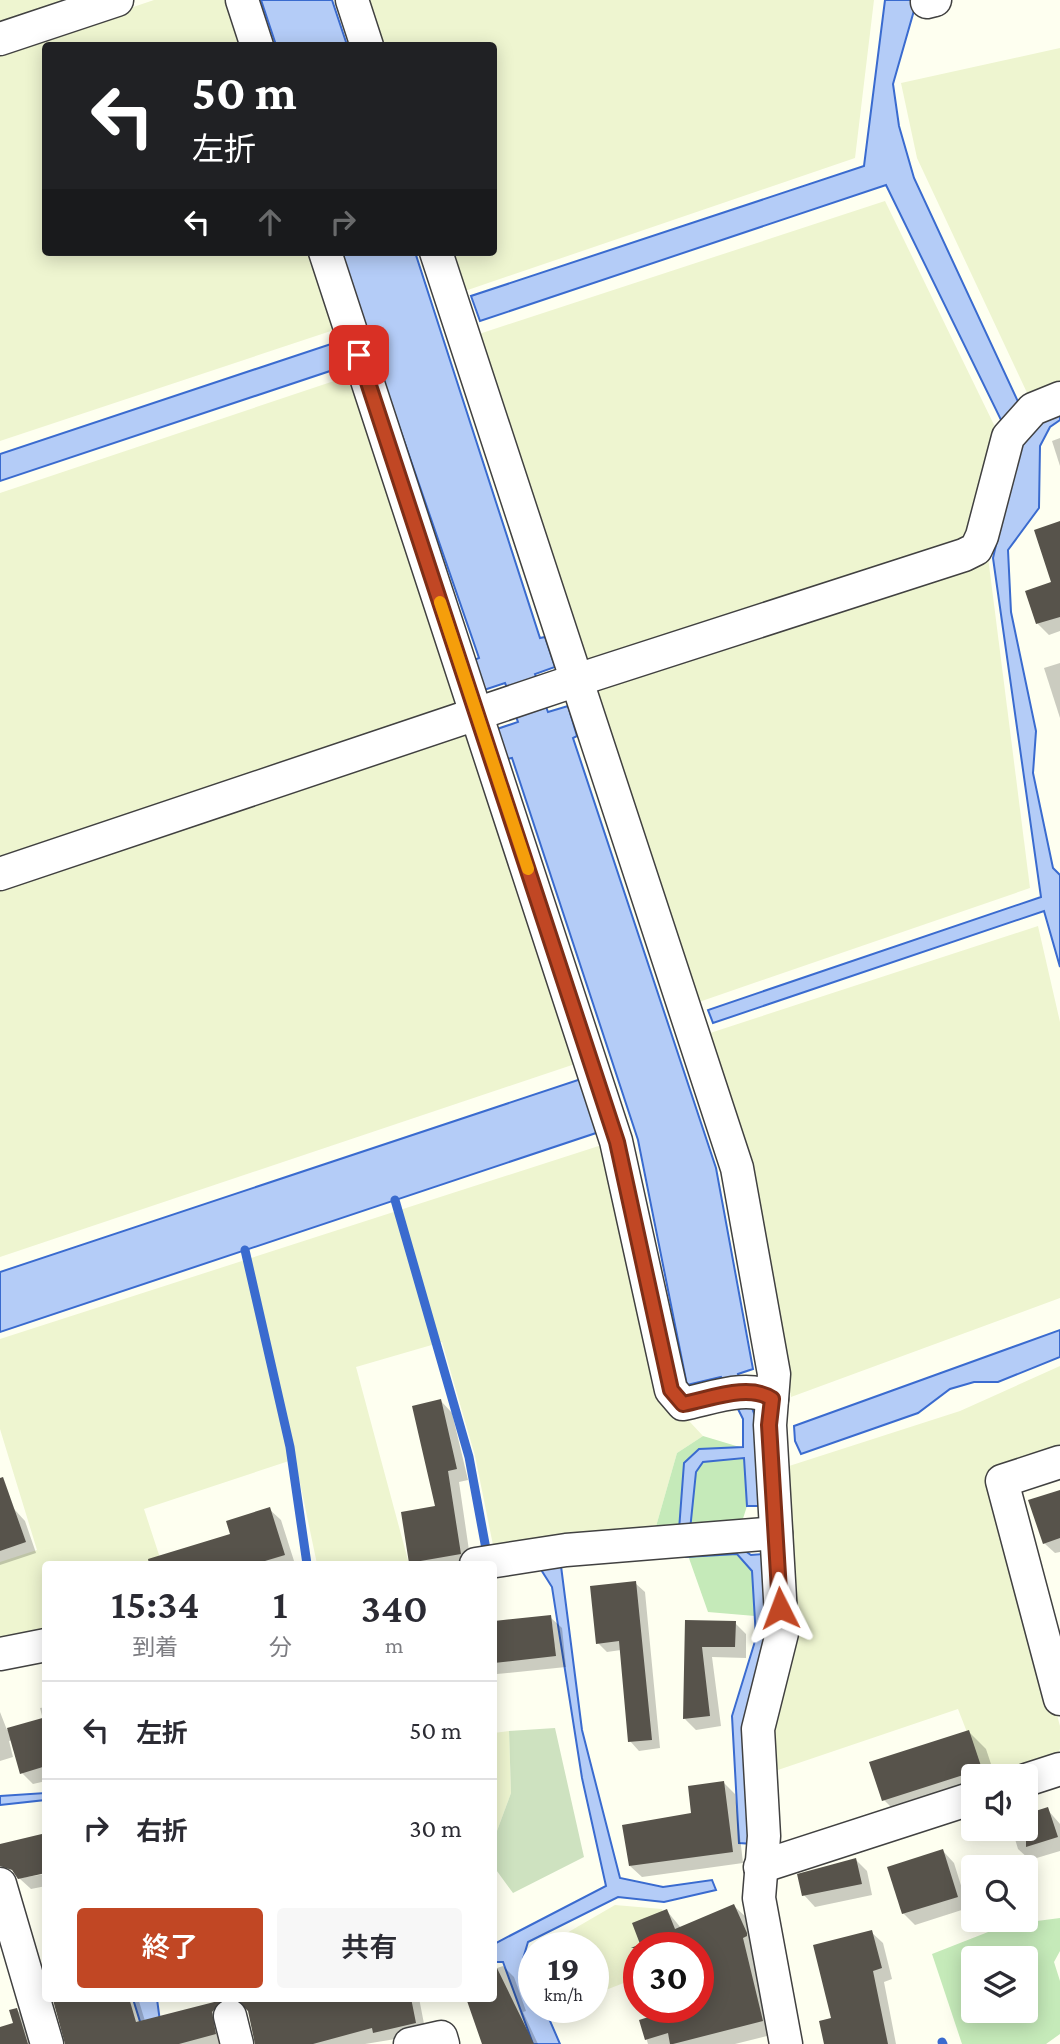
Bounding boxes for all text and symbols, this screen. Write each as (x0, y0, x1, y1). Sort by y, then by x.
text: 50 m (192, 65, 297, 120)
icon: left (77, 70, 168, 161)
text: 左折 (192, 131, 256, 167)
icon: left (178, 203, 216, 241)
icon: ahead (251, 203, 289, 241)
icon: right (324, 203, 362, 241)
pin (329, 325, 389, 385)
icon: arrive (340, 336, 378, 374)
position arrow (743, 1571, 817, 1645)
text: 15:34 (111, 1580, 200, 1627)
text: 1 (273, 1580, 288, 1627)
text: 340 (361, 1584, 428, 1631)
text: m (385, 1632, 404, 1658)
text: 到着 (132, 1634, 178, 1660)
text: 分 (269, 1634, 292, 1660)
icon: left (77, 1711, 115, 1749)
text: 50 m (409, 1716, 462, 1745)
text: 左折 (136, 1719, 188, 1748)
map controls (961, 1764, 1038, 2023)
button: sound (961, 1764, 1038, 1841)
icon: right (77, 1809, 115, 1847)
text: 30 m (409, 1814, 462, 1843)
text: 右折 (136, 1817, 188, 1846)
button: search (961, 1855, 1038, 1932)
button: 終了 (77, 1908, 263, 1988)
button: 共有 (277, 1908, 462, 1988)
speed limit sign: 30 (623, 1932, 714, 2023)
button: layers (961, 1946, 1038, 2023)
text: 19 (547, 1949, 580, 1988)
text: km/h (544, 1985, 583, 2005)

